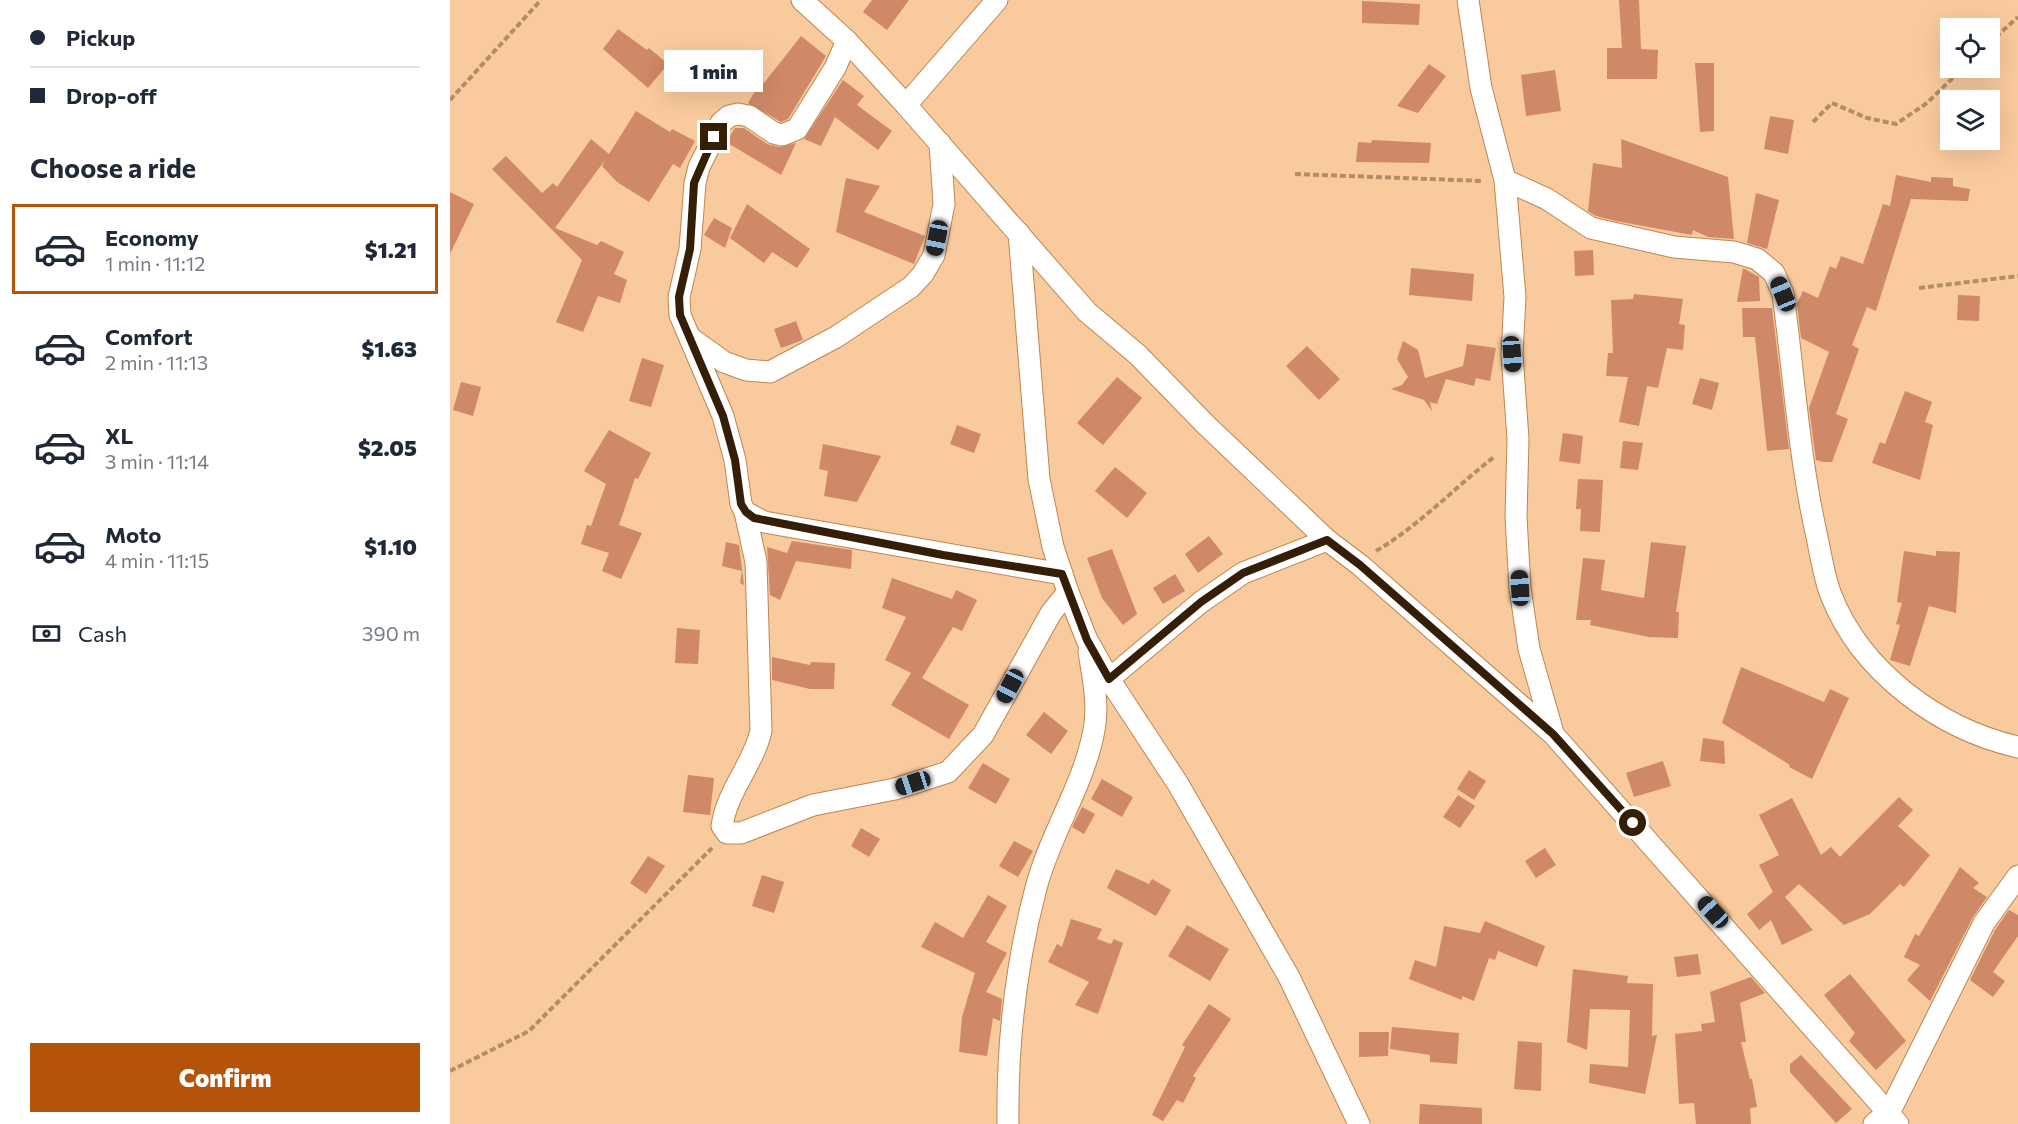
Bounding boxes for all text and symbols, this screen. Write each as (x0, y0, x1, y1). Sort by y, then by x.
map controls (1940, 18, 2000, 150)
button: locate (1940, 18, 2000, 78)
text: Pickup (66, 24, 135, 51)
callout: 1 min (664, 50, 764, 92)
text: 1 min (689, 59, 738, 83)
text: Drop-off (66, 82, 157, 109)
button: layers (1940, 90, 2000, 150)
route end (700, 123, 727, 150)
text: Choose a ride (30, 151, 196, 184)
car (925, 219, 949, 257)
icon: car (33, 222, 87, 276)
text: Economy (105, 224, 199, 251)
text: $1.21 (365, 236, 417, 263)
text: 1 min · 11:12 (105, 251, 205, 275)
car (1768, 274, 1798, 314)
icon: car (33, 321, 87, 375)
text: Comfort (105, 323, 193, 350)
text: $1.63 (362, 335, 417, 362)
car (1502, 335, 1522, 373)
text: 2 min · 11:13 (105, 350, 208, 374)
icon: car (33, 420, 87, 474)
text: XL (105, 422, 133, 449)
text: $2.05 (358, 434, 417, 461)
text: 3 min · 11:14 (105, 449, 209, 473)
icon: car (33, 519, 87, 573)
text: Moto (105, 521, 161, 548)
text: $1.10 (364, 533, 417, 560)
text: 4 min · 11:15 (105, 548, 209, 572)
car (1510, 570, 1530, 606)
icon: cash (30, 617, 63, 650)
text: Cash (78, 620, 127, 647)
text: 390 m (362, 621, 420, 645)
car (994, 666, 1026, 706)
car (893, 769, 933, 797)
route start (1619, 809, 1646, 836)
car (1694, 893, 1732, 931)
button: Confirm (30, 1043, 420, 1112)

